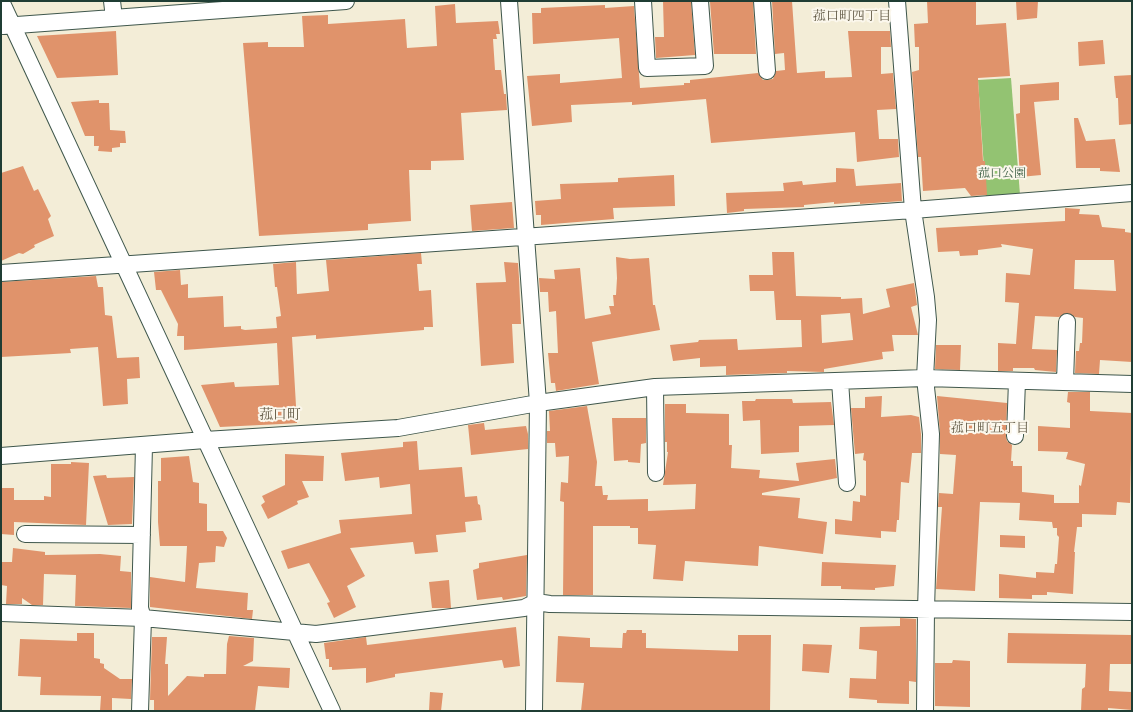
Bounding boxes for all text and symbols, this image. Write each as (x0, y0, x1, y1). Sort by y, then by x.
district label: 菰口町四丁目 (813, 9, 891, 25)
park label: 菰口公園 (978, 167, 1026, 181)
district label: 菰口町 (259, 408, 301, 424)
district label: 菰口町五丁目 (951, 421, 1029, 437)

